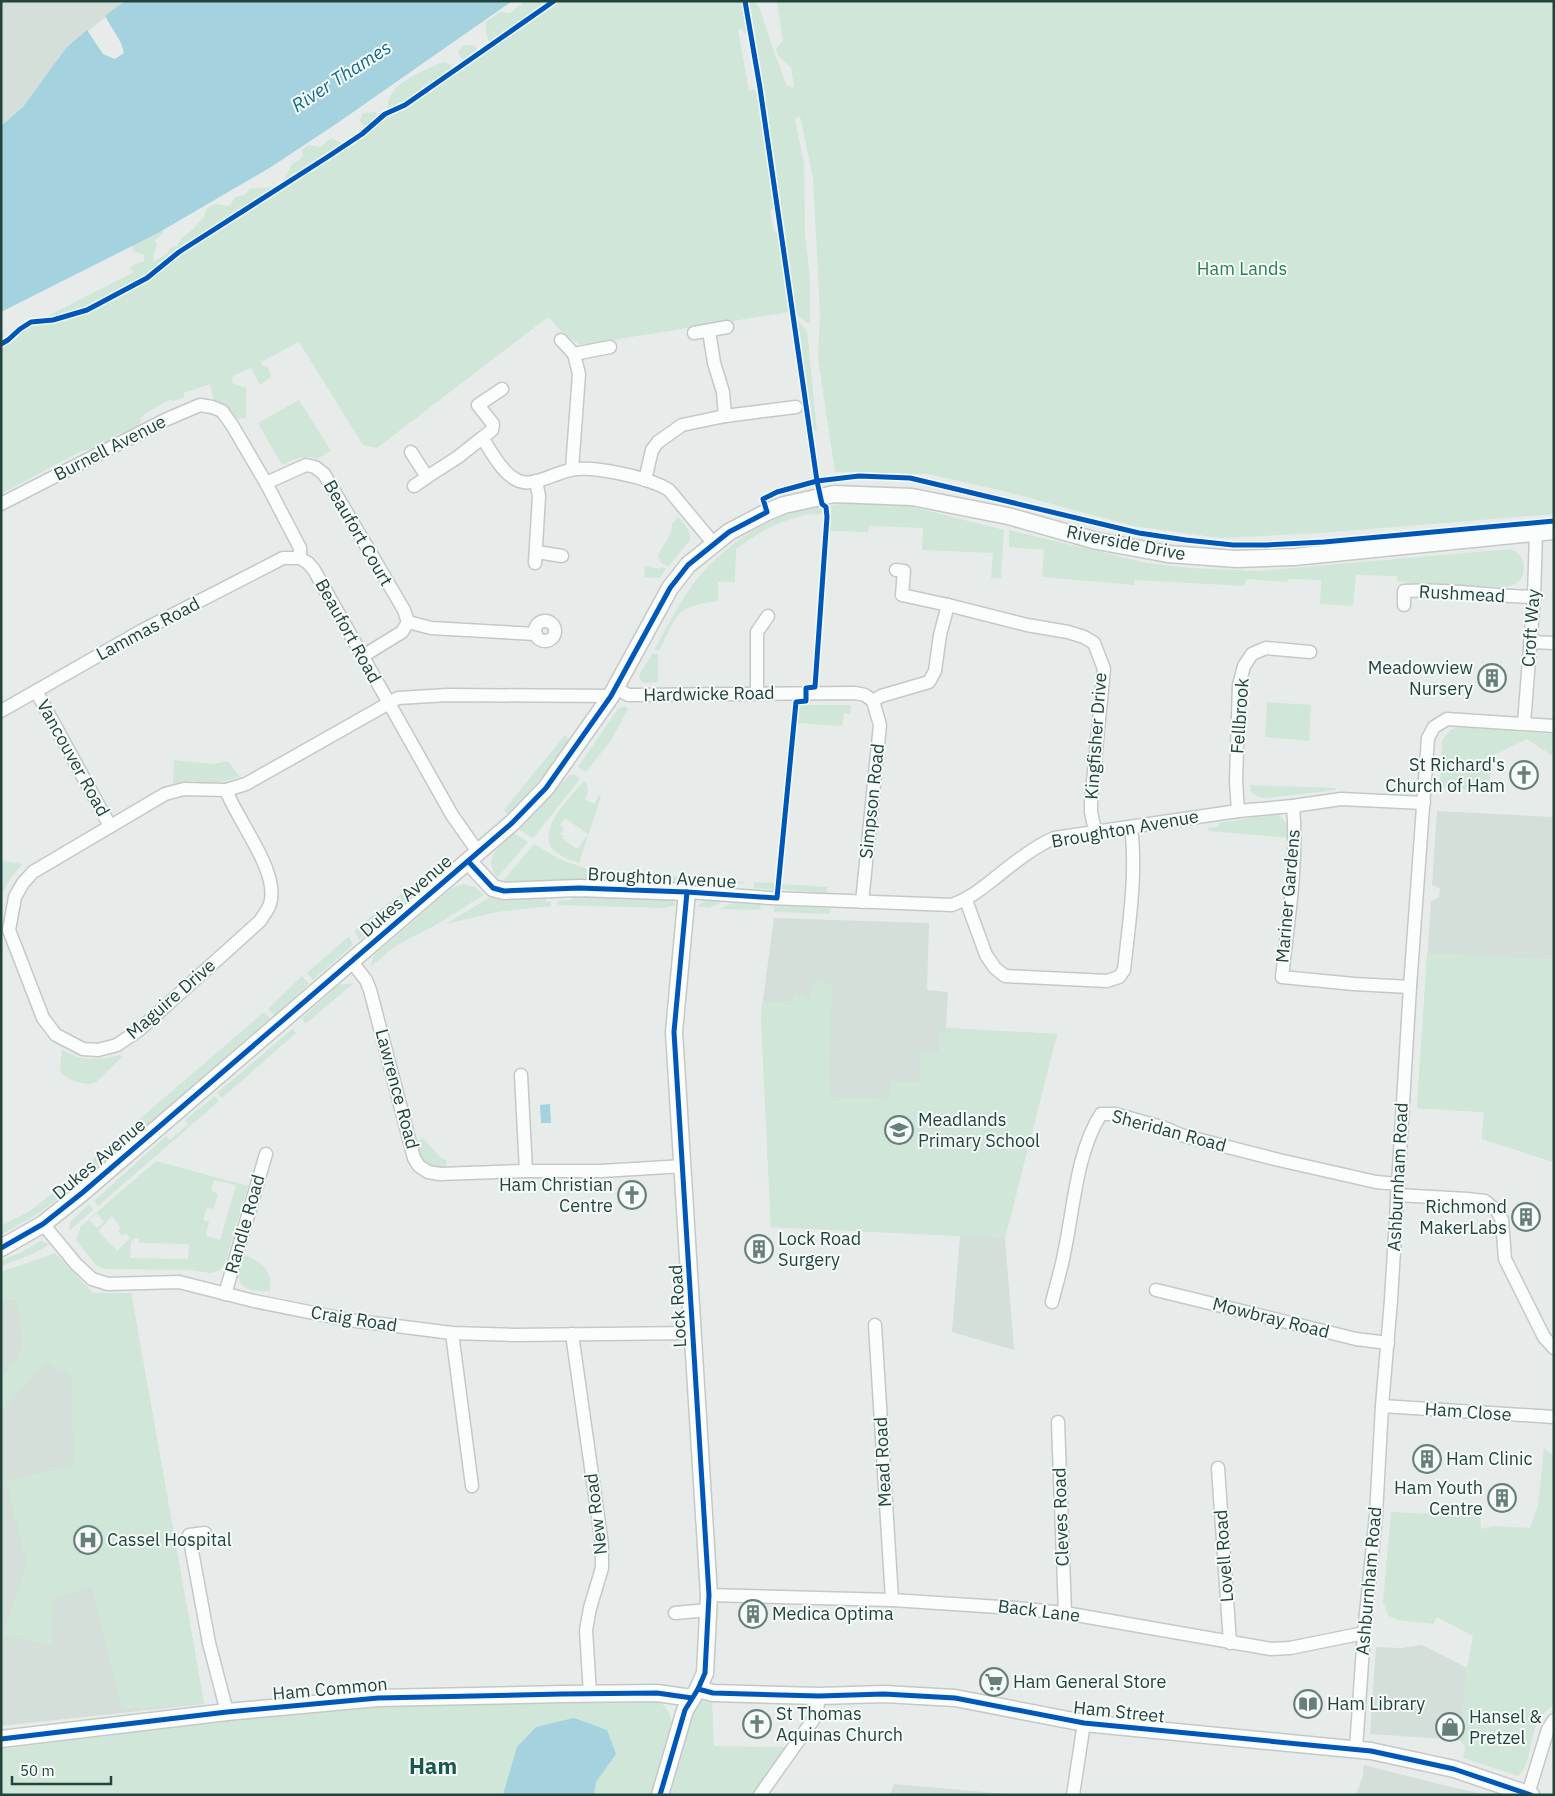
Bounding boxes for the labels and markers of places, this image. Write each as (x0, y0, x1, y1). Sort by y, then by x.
place label: Meadowview Nursery (1368, 656, 1473, 700)
building icon: Meadowview Nursery (1477, 663, 1507, 693)
place label: St Richard's Church of Ham (1385, 753, 1505, 797)
church icon: St Richard's Church of Ham (1509, 760, 1539, 790)
place label: Meadlands Primary School (918, 1108, 1040, 1152)
school or university icon: Meadlands Primary School (884, 1115, 914, 1145)
place label: Ham Christian Centre (499, 1173, 613, 1217)
church icon: Ham Christian Centre (617, 1180, 647, 1210)
place label: Richmond MakerLabs (1419, 1195, 1507, 1239)
building icon: Richmond MakerLabs (1511, 1202, 1541, 1232)
place label: Lock Road Surgery (778, 1227, 861, 1271)
building icon: Lock Road Surgery (744, 1234, 774, 1264)
building icon: Ham Clinic (1412, 1444, 1442, 1474)
place label: Ham Clinic (1446, 1447, 1533, 1470)
place label: Ham Youth Centre (1394, 1476, 1483, 1520)
building icon: Ham Youth Centre (1487, 1483, 1517, 1513)
hospital icon: Cassel Hospital (73, 1525, 103, 1555)
place label: Cassel Hospital (107, 1528, 232, 1551)
building icon: Medica Optima (738, 1599, 768, 1629)
place label: Medica Optima (772, 1602, 894, 1625)
supermarket icon: Ham General Store (979, 1667, 1009, 1697)
place label: Ham General Store (1013, 1670, 1166, 1693)
library icon: Ham Library (1293, 1689, 1323, 1719)
place label: Ham Library (1327, 1692, 1425, 1715)
place label: St Thomas Aquinas Church (776, 1702, 903, 1746)
place label: Hansel & Pretzel (1469, 1705, 1542, 1749)
church icon: St Thomas Aquinas Church (742, 1709, 772, 1739)
shop icon: Hansel & Pretzel (1435, 1712, 1465, 1742)

